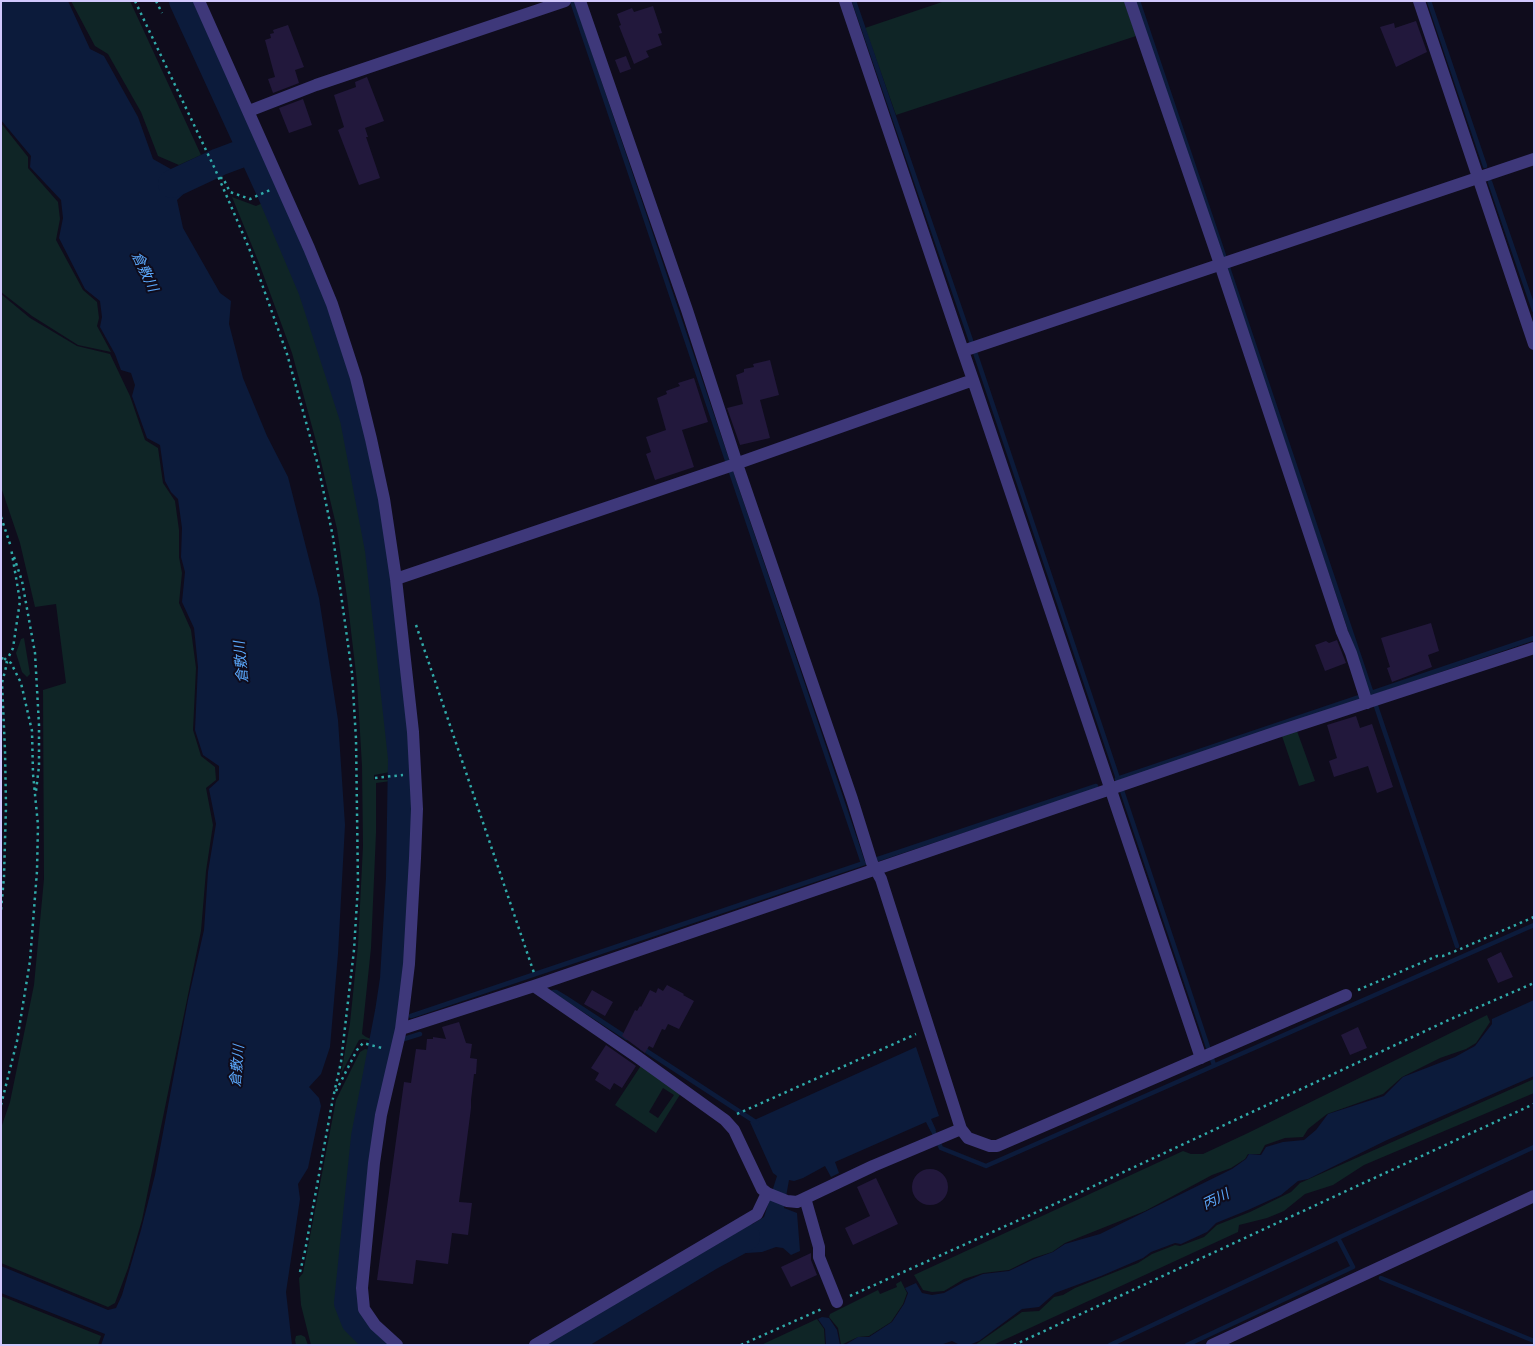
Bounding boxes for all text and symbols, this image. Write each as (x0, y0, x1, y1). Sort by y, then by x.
water label: 倉敷川 (128, 249, 160, 295)
water label: 倉敷川 (232, 640, 252, 684)
water label: 倉敷川 (228, 1044, 248, 1088)
water label: 丙川 (1200, 1186, 1232, 1214)

